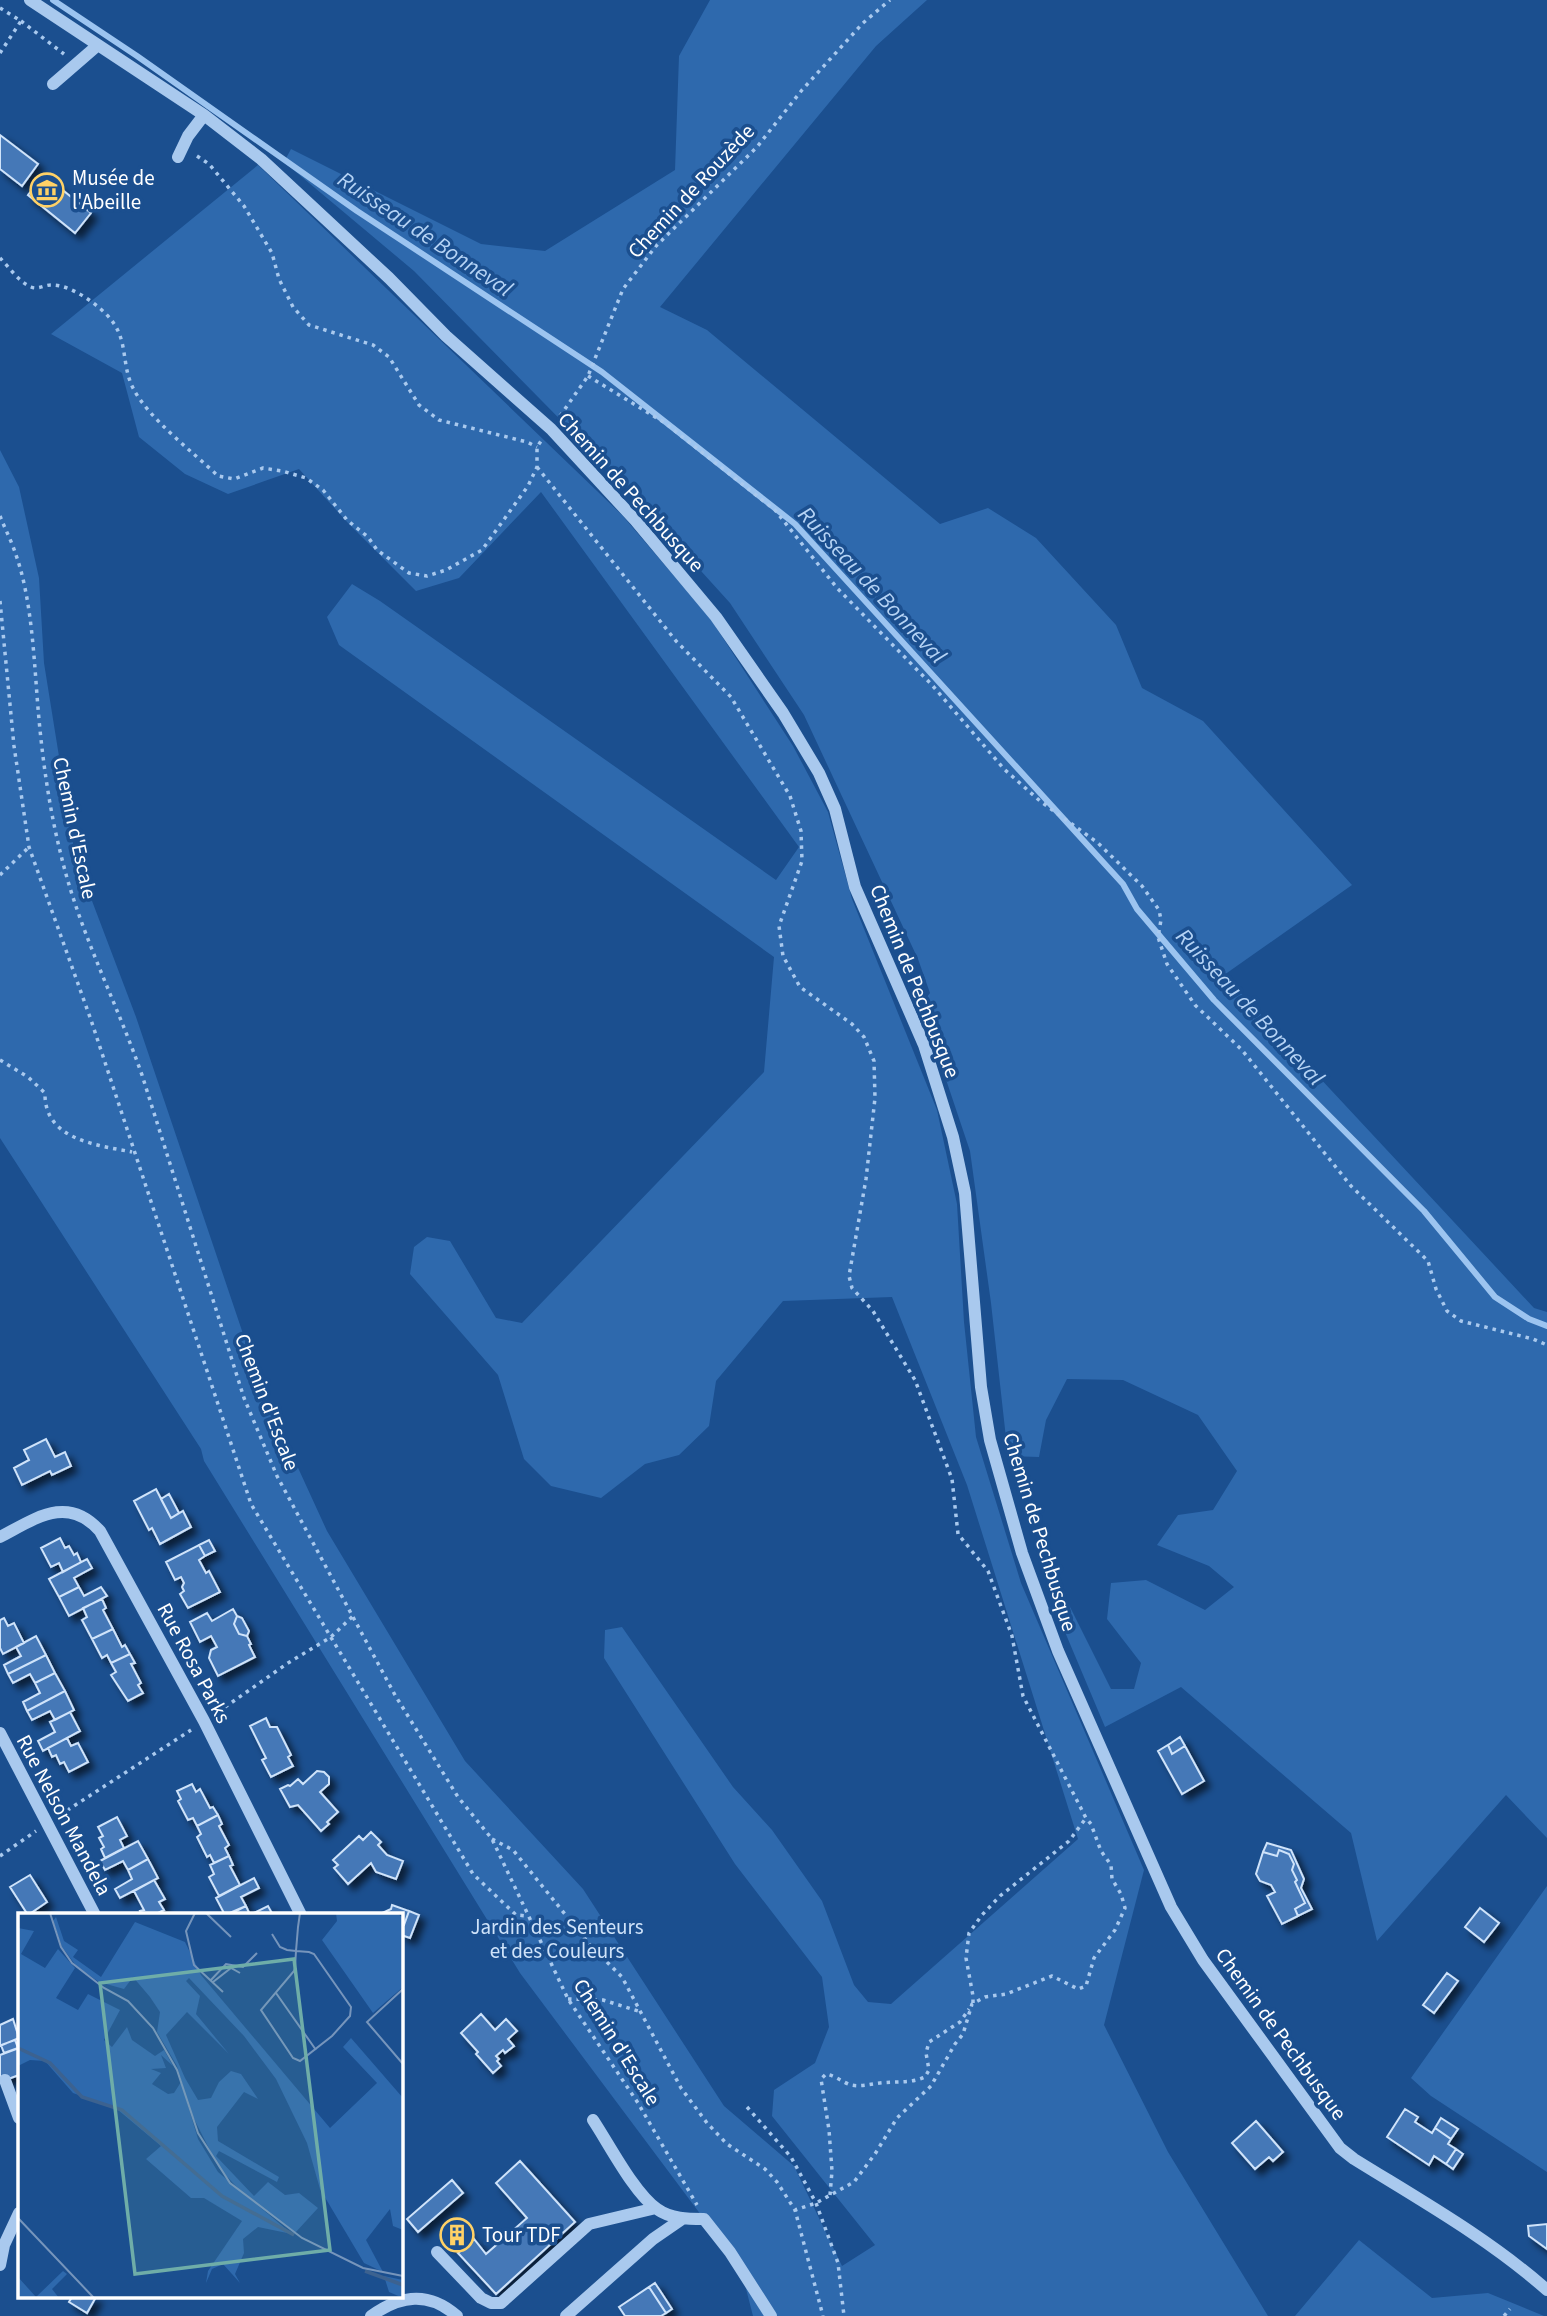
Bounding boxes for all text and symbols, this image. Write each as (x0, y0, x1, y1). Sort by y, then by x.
street label: Chemin de Rouzède (621, 117, 761, 265)
place label: Musée de l'Abeille (72, 163, 155, 217)
water label: Ruisseau de Bonneval (331, 163, 519, 305)
museum icon: Musée de l'Abeille (28, 171, 66, 209)
street label: Chemin de Pechbusque (551, 405, 711, 579)
water label: Ruisseau de Bonneval (790, 499, 954, 671)
street label: Chemin d'Escale (45, 754, 105, 902)
street label: Chemin de Pechbusque (862, 880, 968, 1082)
water label: Ruisseau de Bonneval (1168, 921, 1332, 1093)
street label: Chemin d'Escale (227, 1329, 307, 1475)
street label: Chemin de Pechbusque (995, 1429, 1085, 1635)
street label: Rue Rosa Parks (150, 1597, 238, 1729)
street label: Rue Nelson Mandela (9, 1729, 119, 1901)
park label: Jardin des Senteurs et des Couleurs (470, 1912, 644, 1966)
inset map (18, 1913, 402, 2298)
street label: Chemin de Pechbusque (1208, 1942, 1354, 2126)
street label: Chemin d'Escale (566, 1973, 668, 2111)
building icon: Tour TDF (438, 2216, 476, 2254)
place label: Tour TDF (482, 2220, 561, 2250)

